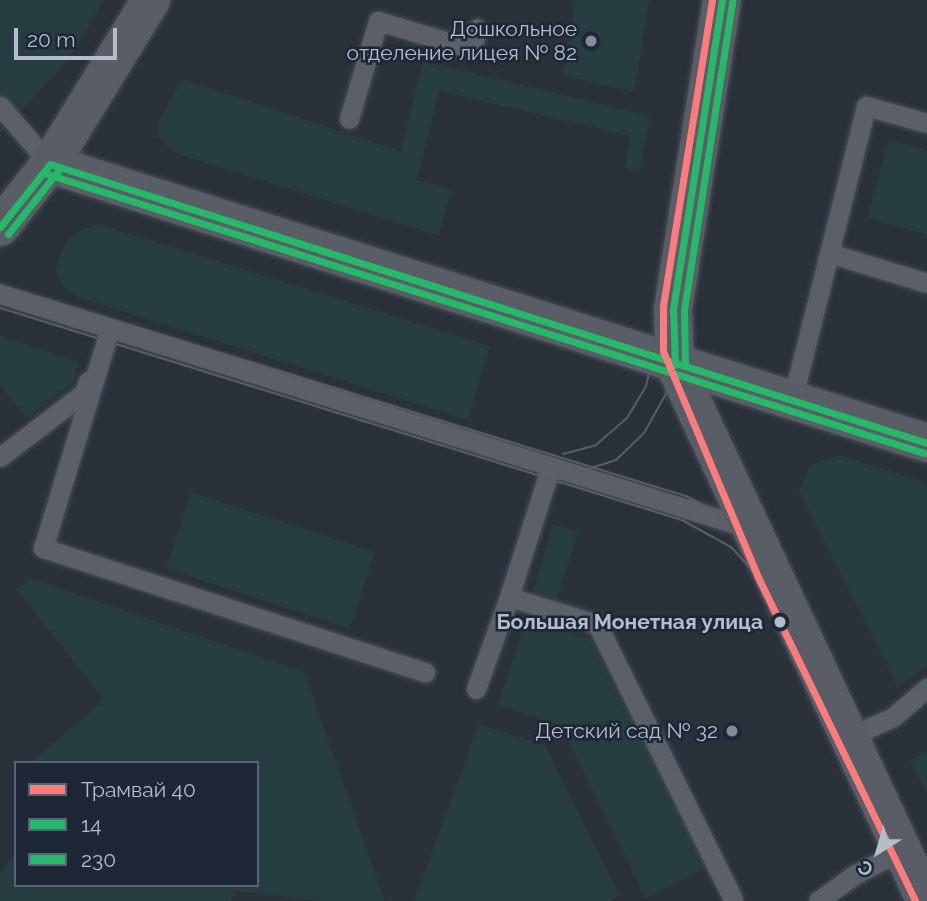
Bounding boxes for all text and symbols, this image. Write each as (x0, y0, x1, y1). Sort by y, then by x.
scale bar (18, 14, 121, 58)
place label: Дошкольное отделение лицея № 82 (347, 16, 577, 66)
text: 20 m (27, 27, 75, 52)
marker: Дошкольное отделение лицея № 82 (583, 33, 599, 49)
place label: Большая Монетная улица (496, 609, 763, 635)
marker: Большая Монетная улица (769, 611, 791, 633)
place label: Детский сад № 32 (535, 718, 718, 744)
marker: Детский сад № 32 (724, 723, 740, 739)
legend (14, 761, 259, 887)
text: Трамвай 40 (81, 777, 196, 802)
text: 14 (81, 812, 101, 837)
north arrow (843, 817, 913, 887)
text: 230 (81, 847, 116, 872)
text: С (854, 856, 877, 881)

